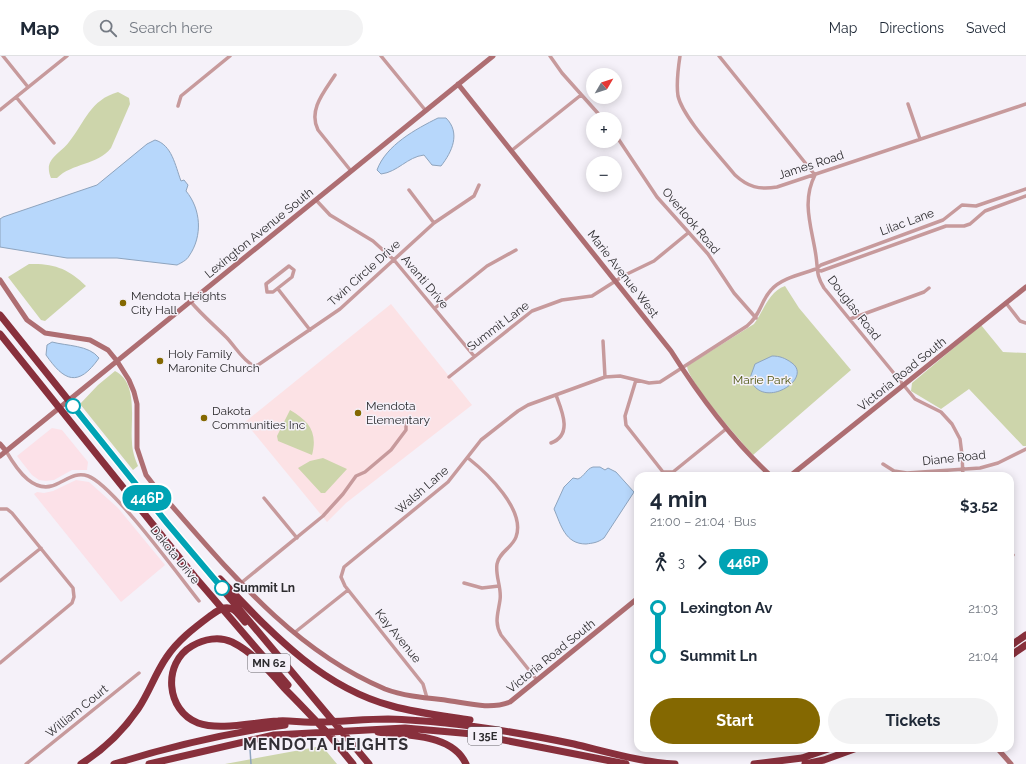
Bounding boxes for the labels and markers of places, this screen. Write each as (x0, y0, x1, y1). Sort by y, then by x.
place label: Mendota Heights City Hall (131, 289, 226, 317)
marker: Mendota Heights City Hall (118, 298, 128, 308)
place label: Holy Family Maronite Church (168, 347, 260, 375)
marker: Holy Family Maronite Church (155, 356, 165, 366)
unlabelled marker (65, 398, 81, 414)
place label: Mendota Elementary (366, 399, 430, 427)
place label: Dakota Communities Inc (212, 404, 306, 432)
marker: Mendota Elementary (353, 408, 363, 418)
marker: Dakota Communities Inc (199, 413, 209, 423)
marker: Summit Ln (214, 580, 230, 596)
place label: Summit Ln (233, 581, 295, 595)

